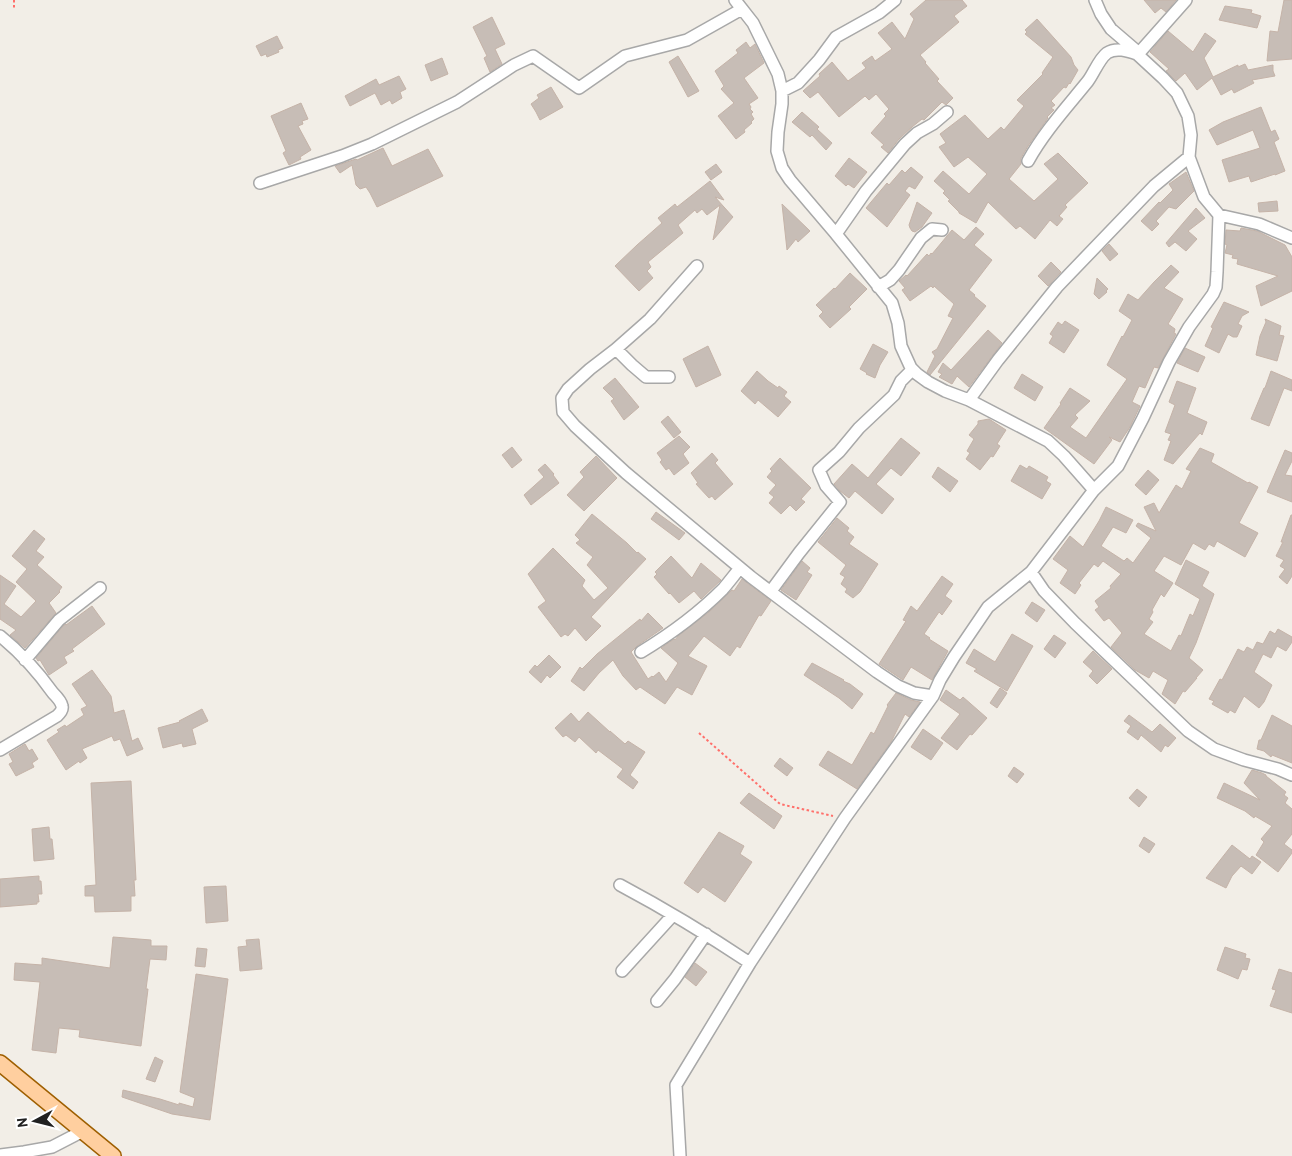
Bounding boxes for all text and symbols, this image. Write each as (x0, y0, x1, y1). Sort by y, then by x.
north arrow (10, 1096, 60, 1146)
text: N (15, 1116, 33, 1128)

